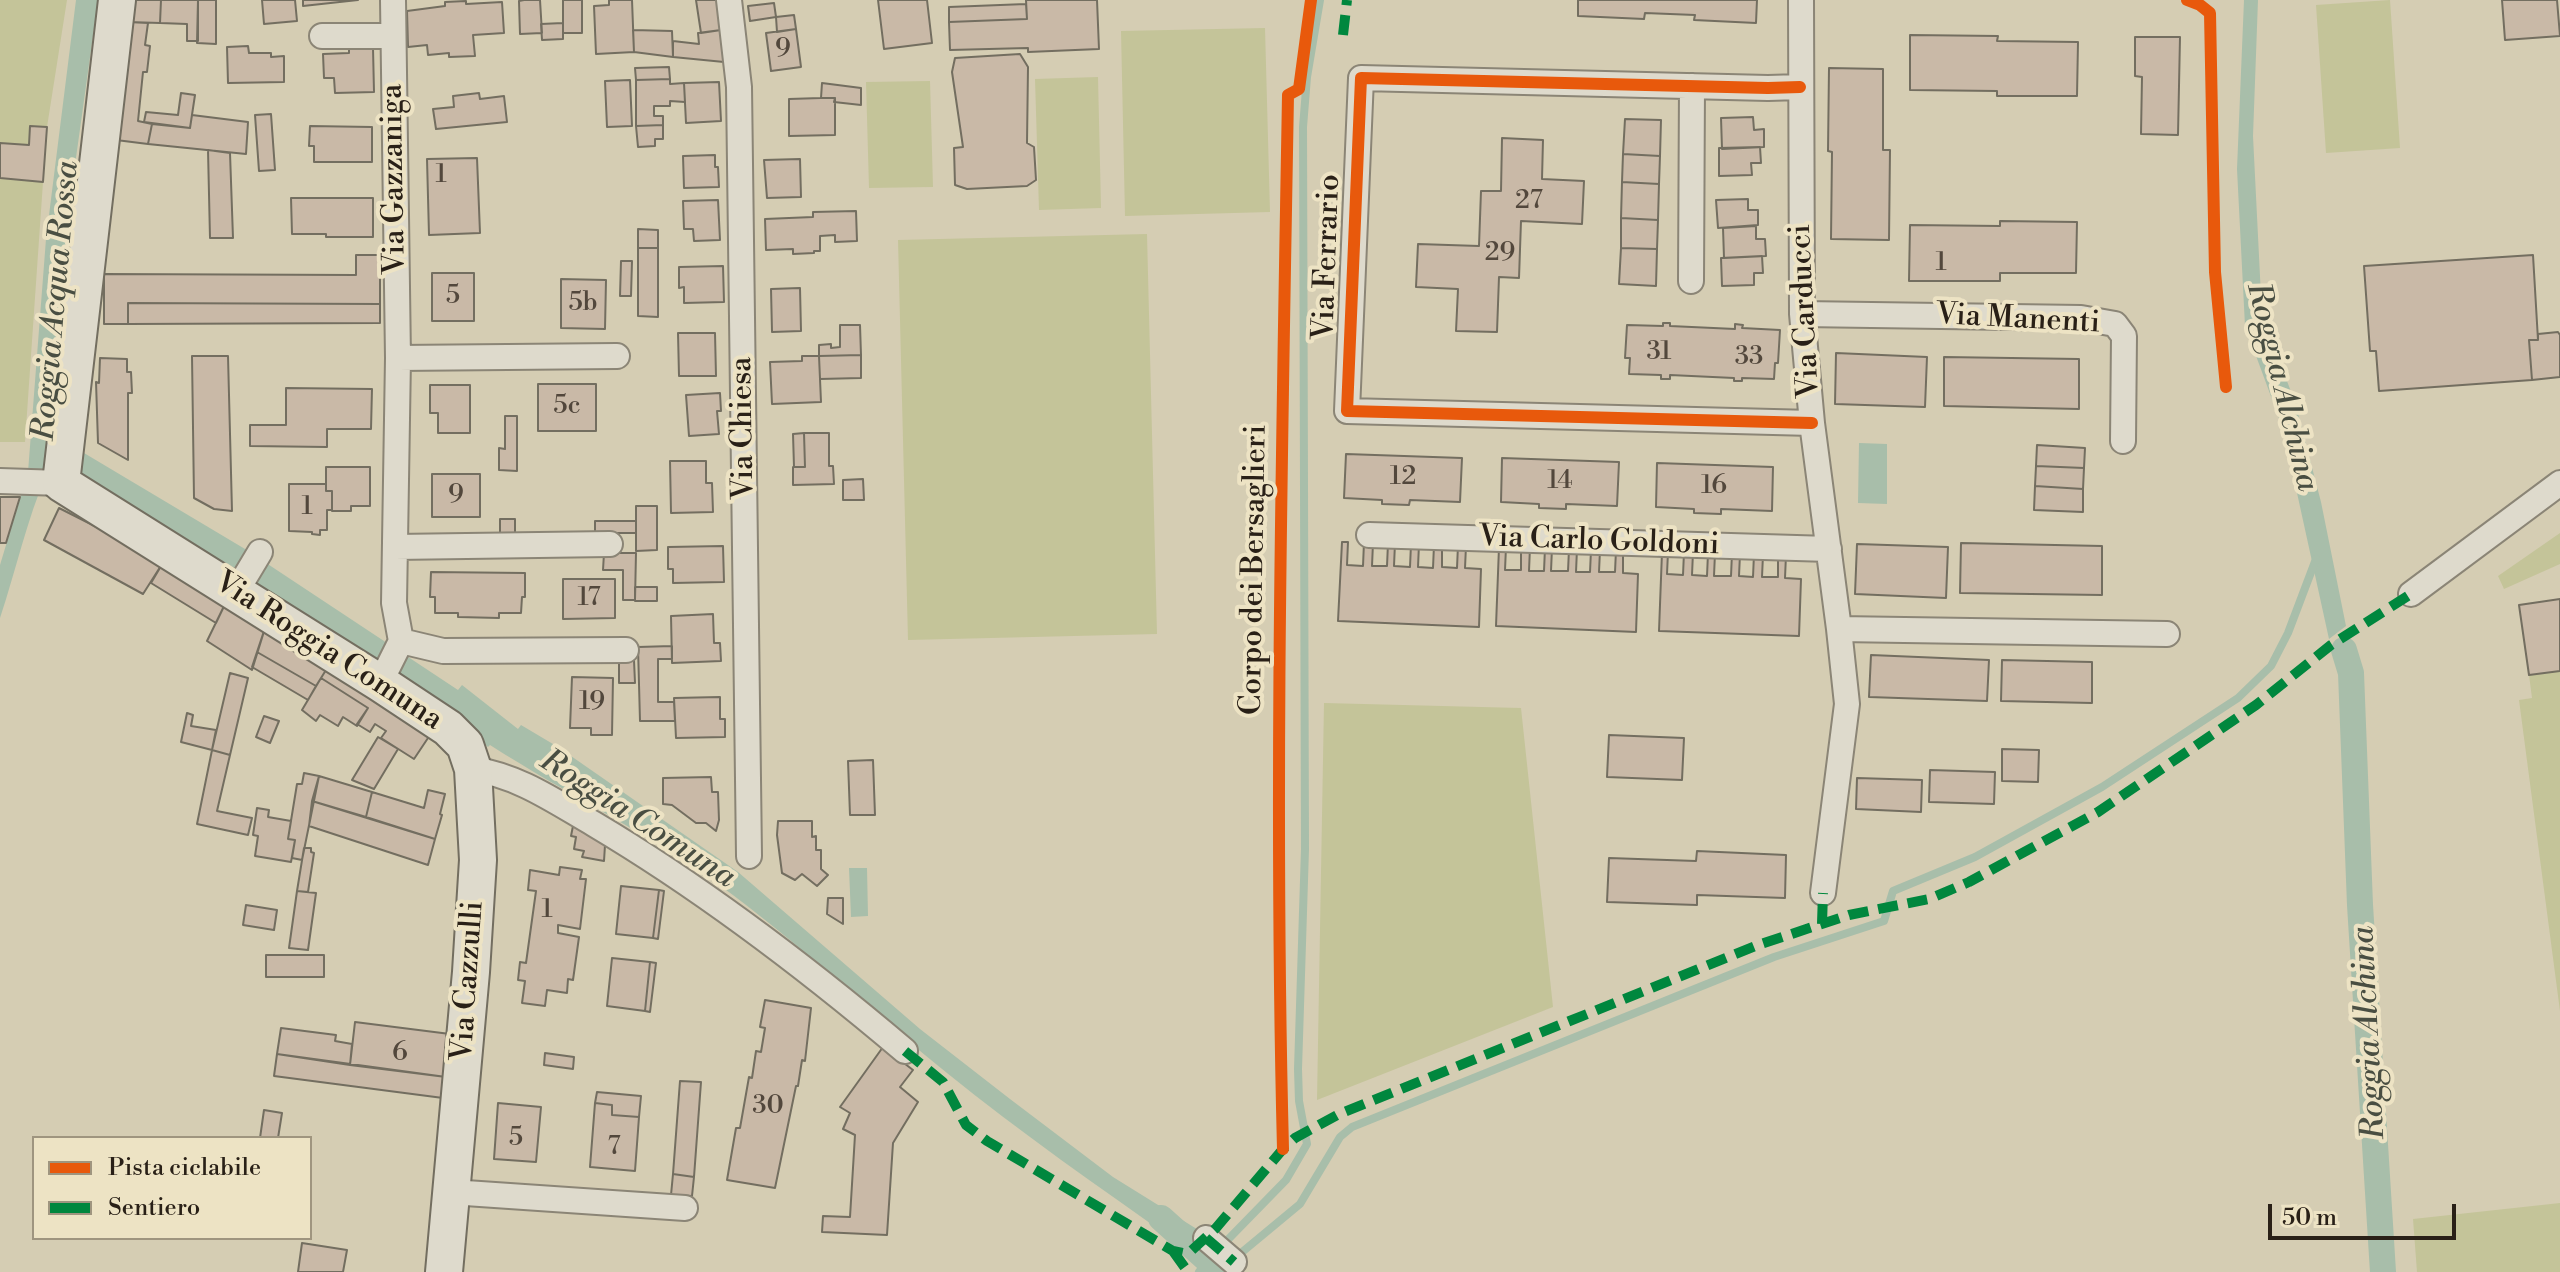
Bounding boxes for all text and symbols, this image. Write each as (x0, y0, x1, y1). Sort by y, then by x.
house number: 9 (775, 34, 791, 66)
street label: Via Gazzaniga (375, 83, 415, 275)
water label: Roggia Acqua Rossa (26, 160, 88, 442)
house number: 1 (435, 160, 447, 192)
street label: Via Ferrario (1307, 174, 1349, 340)
house number: 27 (1515, 186, 1543, 218)
street label: Via Carducci (1783, 223, 1829, 399)
house number: 29 (1485, 238, 1515, 270)
house number: 1 (1935, 248, 1947, 280)
water label: Roggia Alchina (2237, 279, 2325, 495)
house number: 5 (446, 281, 460, 313)
house number: 5b (568, 288, 598, 320)
street label: Via Manenti (1935, 298, 2101, 342)
house number: 31 (1647, 337, 1671, 369)
house number: 33 (1735, 342, 1763, 374)
street label: Via Chiesa (725, 356, 763, 500)
house number: 5c (553, 391, 581, 423)
street label: Corpo dei Bersaglieri (1234, 425, 1276, 715)
house number: 12 (1390, 462, 1416, 494)
house number: 14 (1547, 466, 1573, 498)
house number: 16 (1701, 471, 1727, 503)
house number: 9 (448, 480, 464, 512)
house number: 1 (301, 492, 313, 524)
street label: Via Carlo Goldoni (1478, 520, 1720, 564)
street label: Via Roggia Comuna (207, 565, 449, 739)
house number: 17 (578, 583, 600, 615)
house number: 19 (579, 687, 605, 719)
water label: Roggia Comuna (532, 742, 742, 898)
house number: 1 (541, 895, 553, 927)
street label: Via Cazzulli (445, 900, 493, 1062)
water label: Roggia Alchina (2345, 925, 2395, 1141)
house number: 6 (392, 1038, 408, 1070)
house number: 30 (752, 1091, 784, 1123)
house number: 5 (509, 1123, 523, 1155)
house number: 7 (607, 1132, 621, 1164)
legend (32, 1136, 312, 1240)
text: Pista ciclabile (108, 1153, 261, 1183)
scale bar (2272, 1188, 2460, 1238)
text: Sentiero (108, 1193, 200, 1223)
text: 50 m (2282, 1203, 2337, 1233)

